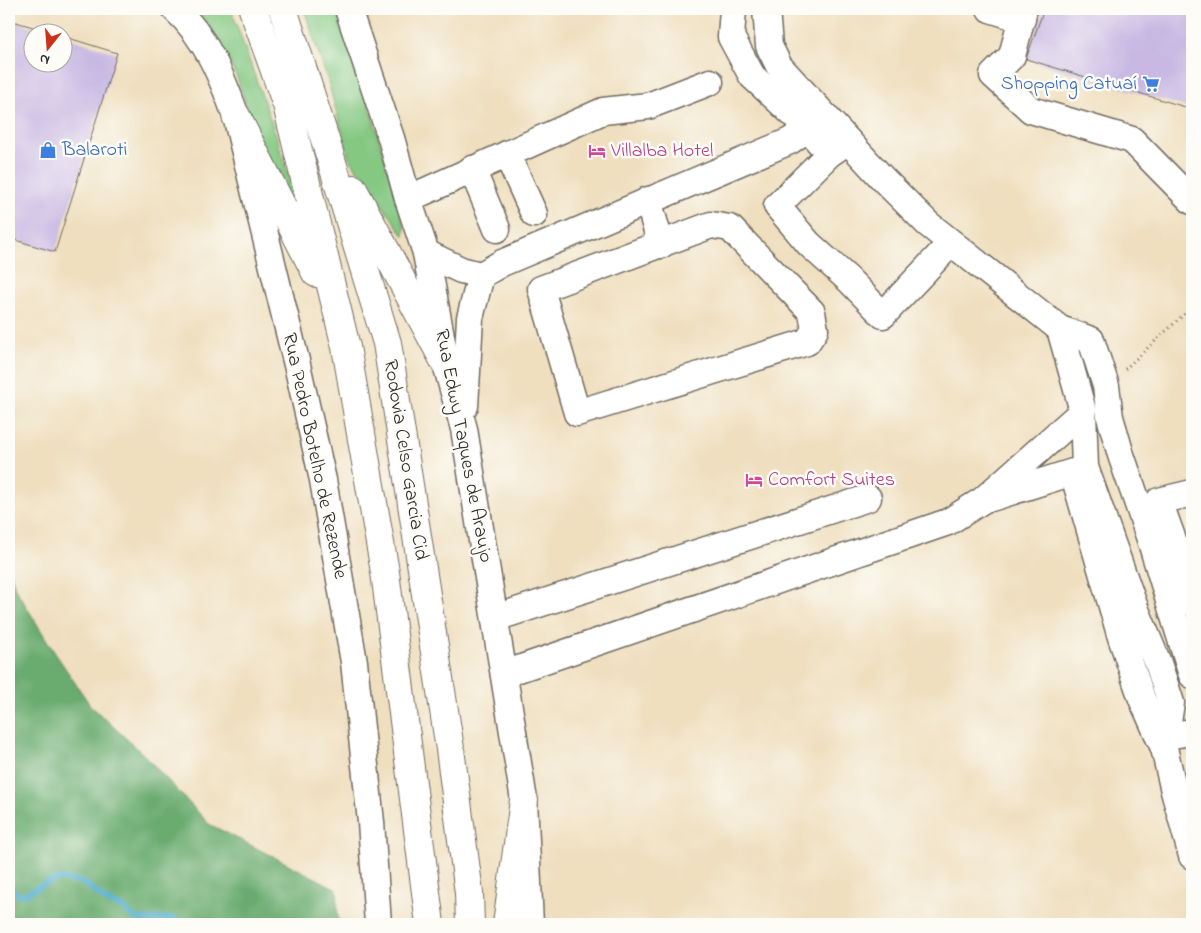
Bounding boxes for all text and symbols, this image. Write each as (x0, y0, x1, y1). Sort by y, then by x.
north arrow (22, 22, 72, 72)
text: N (37, 48, 52, 70)
place label: Shopping Catuaí (1001, 70, 1137, 100)
supermarket icon: Shopping Catuaí (1141, 74, 1161, 94)
place label: Balaroti (61, 136, 127, 165)
place label: Villalba Hotel (610, 137, 713, 166)
shop icon: Balaroti (38, 140, 58, 160)
hotel icon: Villalba Hotel (587, 141, 607, 161)
street label: Rua Edwy Taques de Araujo (426, 327, 500, 565)
street label: Rua Pedro Botelho de Rezende (274, 330, 354, 582)
street label: Rodovia Celso Garcia Cid (375, 358, 435, 562)
place label: Comfort Suites (768, 466, 895, 495)
hotel icon: Comfort Suites (744, 470, 764, 490)

